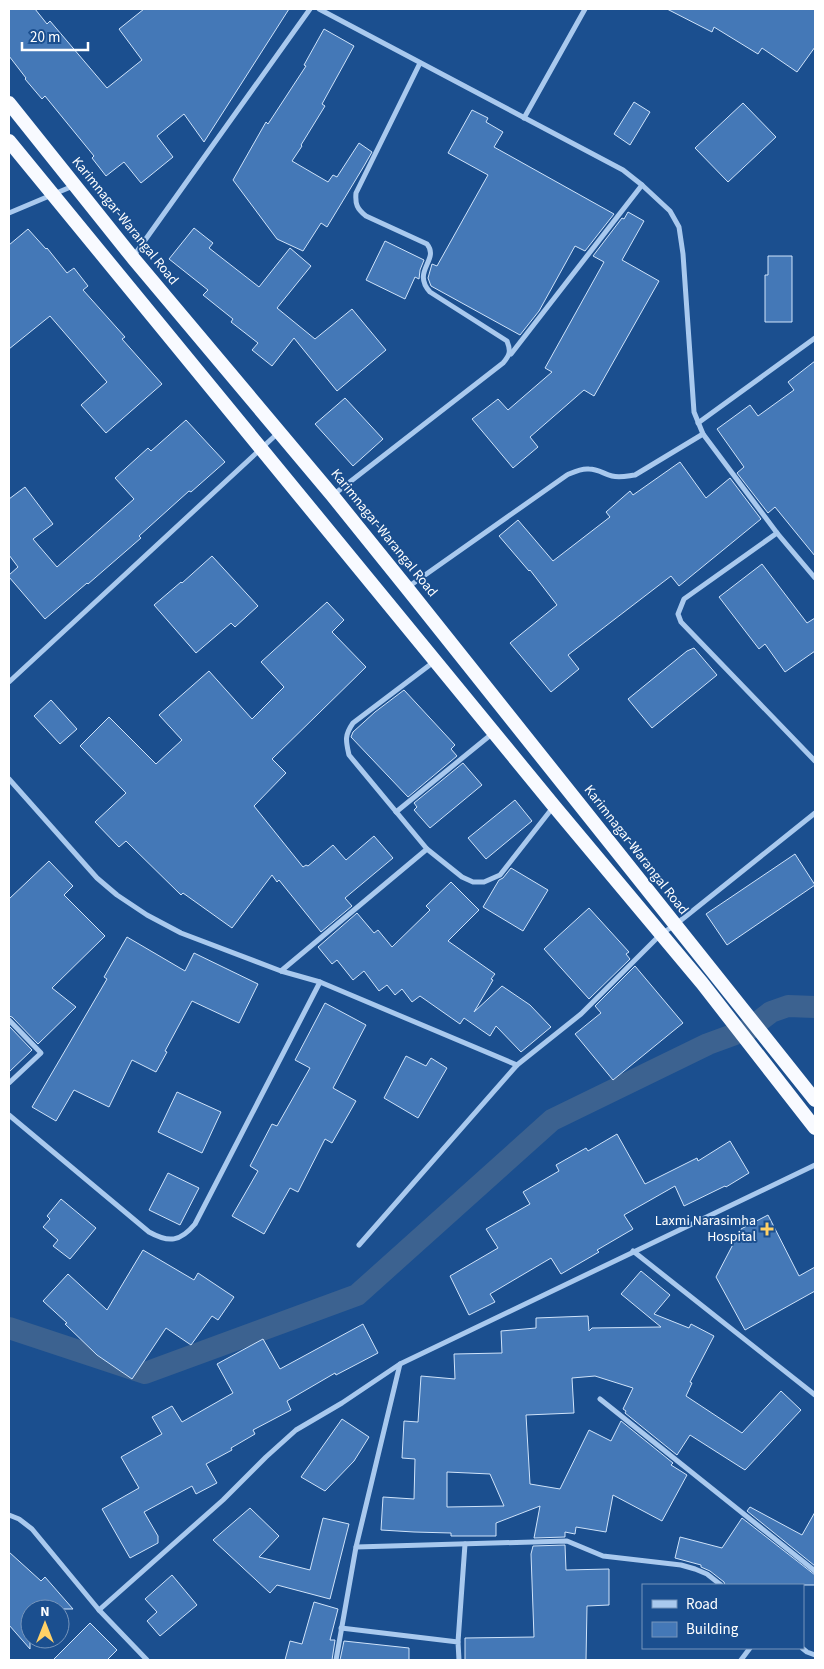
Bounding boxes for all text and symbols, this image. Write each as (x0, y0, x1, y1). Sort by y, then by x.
scale bar (22, 20, 89, 52)
text: 20 m (30, 27, 60, 48)
street label: Karimnagar-Warangal Road (67, 153, 183, 289)
street label: Karimnagar-Warangal Road (326, 465, 442, 601)
street label: Karimnagar-Warangal Road (579, 781, 693, 919)
place label: Laxmi Narasimha Hospital (655, 1211, 756, 1247)
marker: Laxmi Narasimha Hospital (760, 1222, 774, 1236)
legend (642, 1584, 804, 1649)
text: Road (686, 1594, 718, 1615)
north arrow (20, 1599, 70, 1649)
text: N (40, 1602, 50, 1622)
text: Building (686, 1619, 739, 1640)

